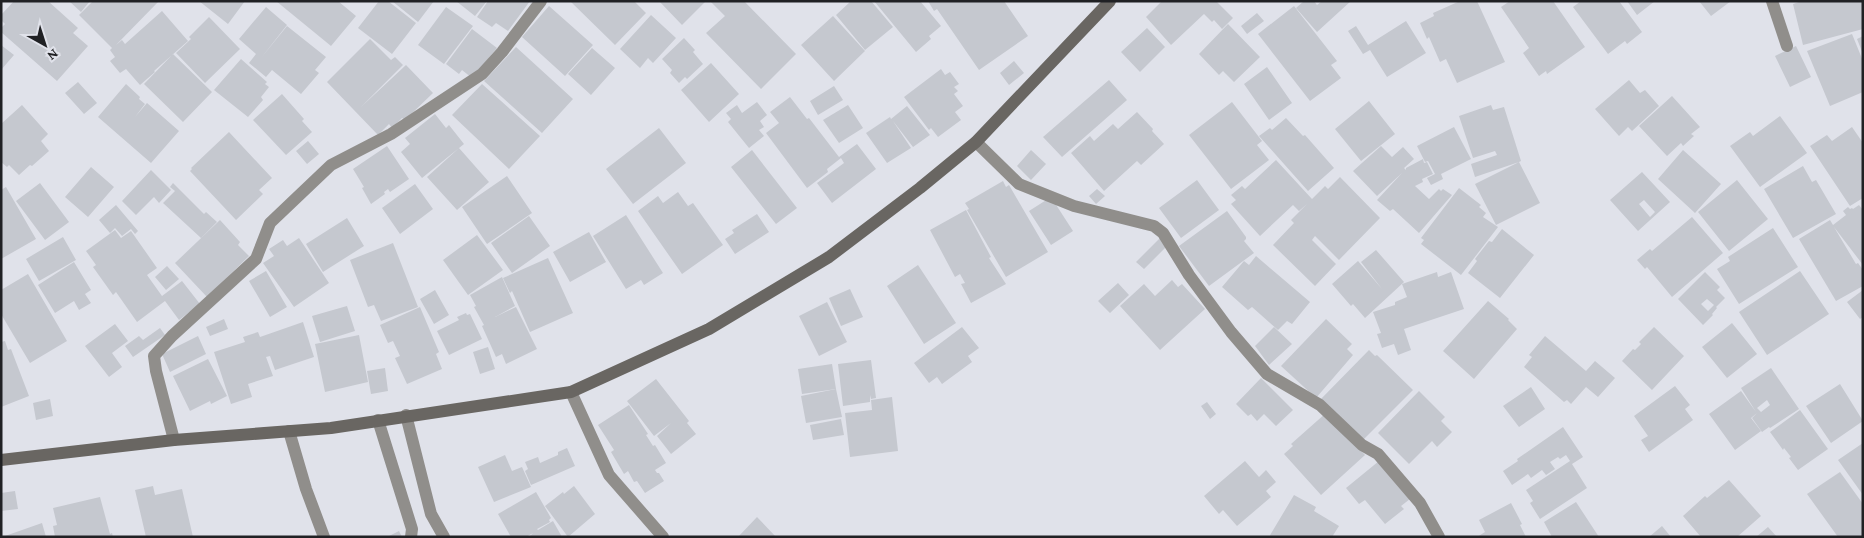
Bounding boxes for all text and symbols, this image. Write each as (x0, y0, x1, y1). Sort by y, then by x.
north arrow (20, 20, 70, 70)
text: N (44, 46, 62, 65)

